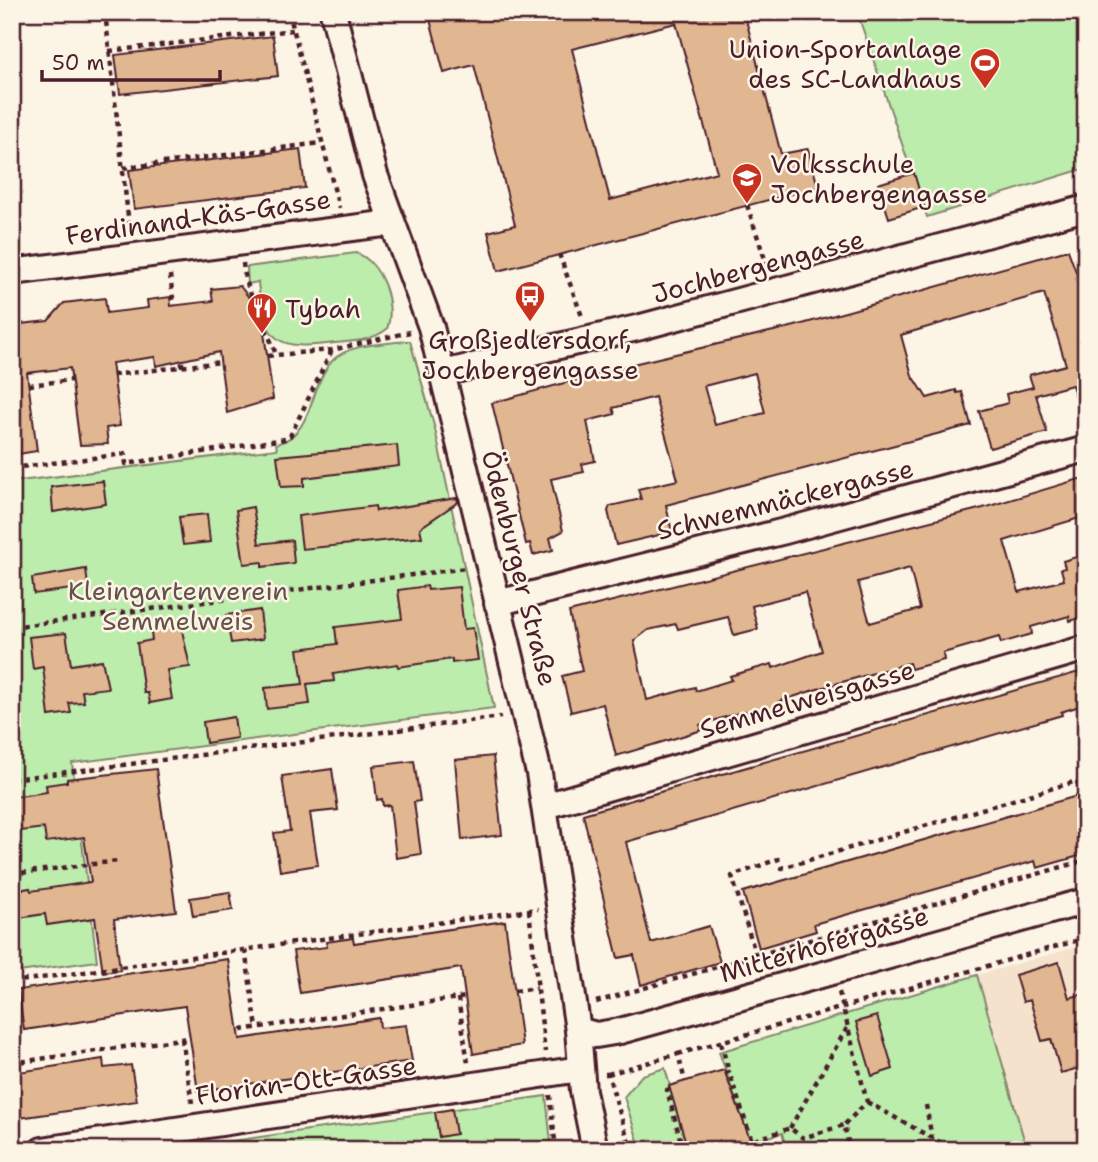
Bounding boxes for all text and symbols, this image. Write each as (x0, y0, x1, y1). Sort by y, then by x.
place label: Union-Sportanlage des SC-Landhaus (729, 31, 962, 96)
scale bar (42, 38, 220, 82)
sports icon: Union-Sportanlage des SC-Landhaus (968, 46, 1002, 90)
text: 50 m (52, 49, 105, 77)
place label: Volksschule Jochbergengasse (770, 146, 988, 211)
school or university icon: Volksschule Jochbergengasse (730, 161, 764, 205)
street label: Ferdinand-Käs-Gasse (63, 181, 333, 253)
street label: Jochbergengasse (648, 221, 868, 311)
bus stop icon: Großjedlersdorf, Jochbergengasse (513, 279, 547, 323)
restaurant icon: Tybah (245, 291, 279, 335)
place label: Tybah (285, 291, 361, 326)
place label: Großjedlersdorf, Jochbergengasse (421, 322, 639, 387)
street label: Ödenburger Straße (474, 447, 566, 689)
street label: Schwemmäckergasse (653, 450, 917, 548)
park label: Kleingartenverein Semmelweis (68, 573, 288, 638)
street label: Semmelweisgasse (695, 652, 919, 746)
street label: Mitterhofergasse (716, 897, 932, 991)
street label: Florian-Ott-Gasse (193, 1047, 419, 1113)

